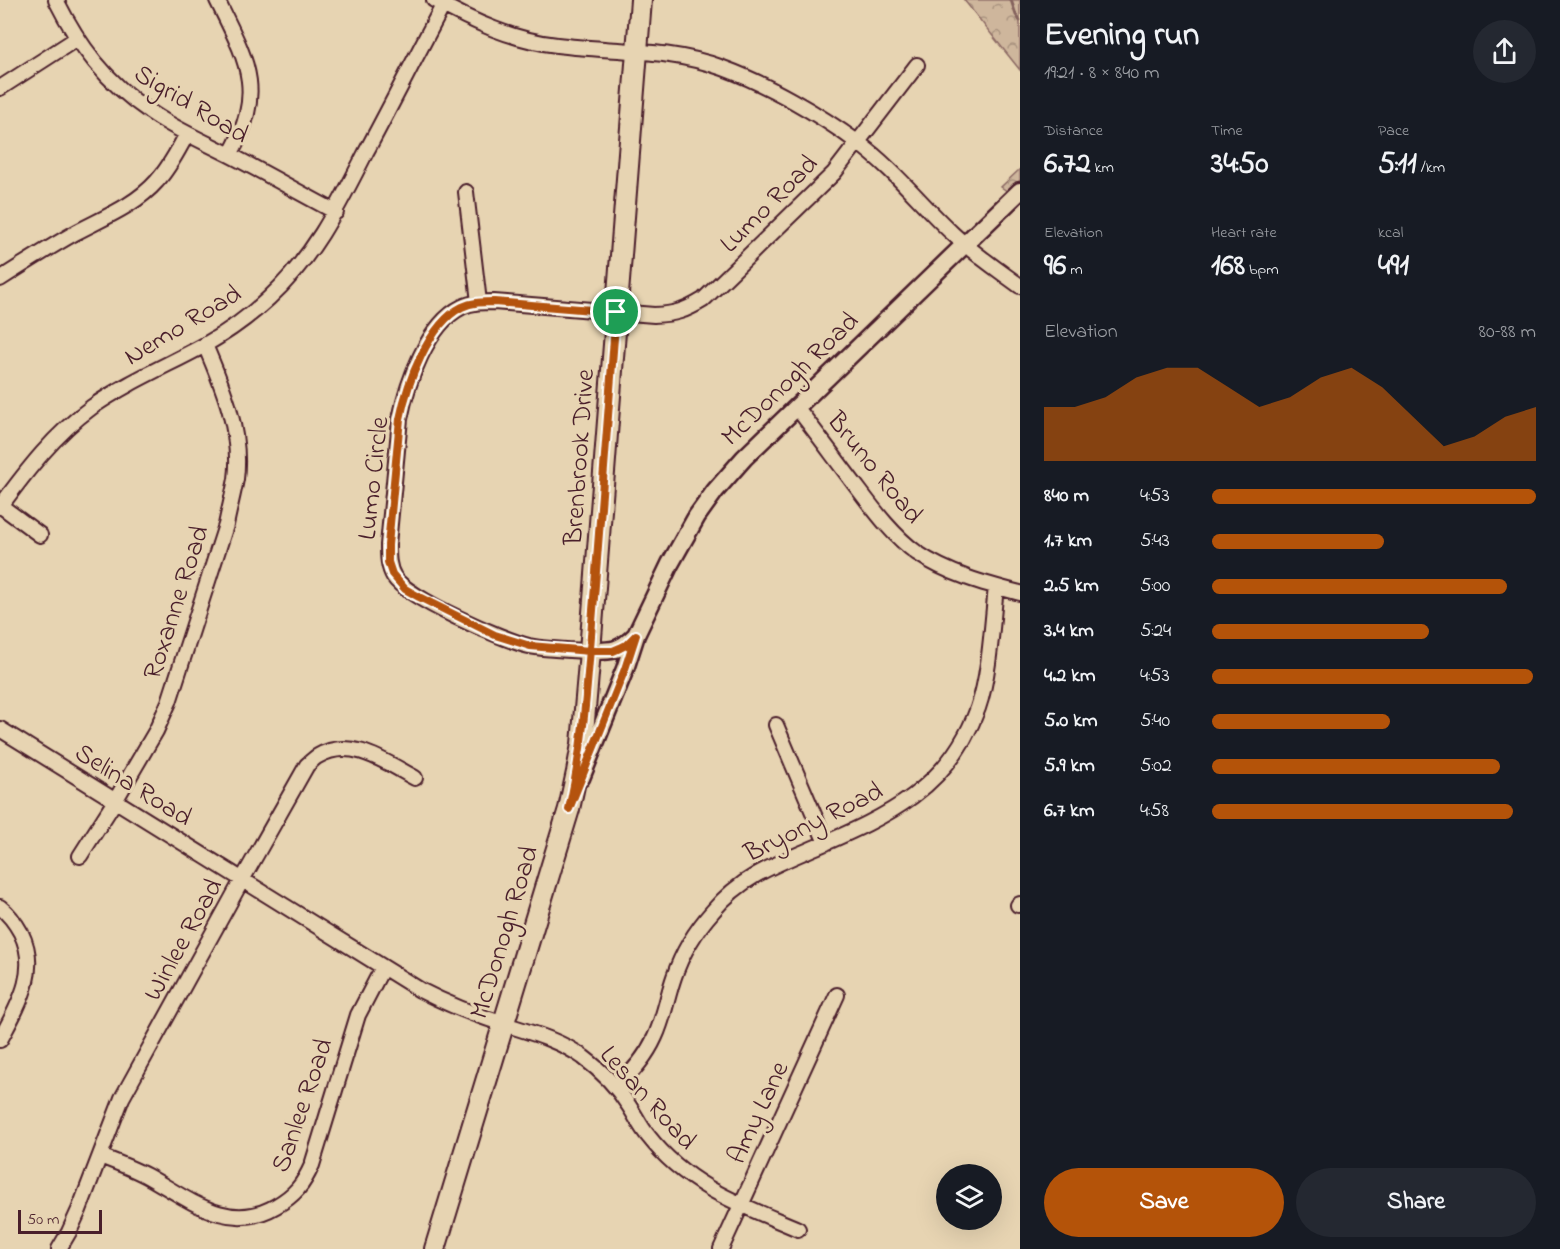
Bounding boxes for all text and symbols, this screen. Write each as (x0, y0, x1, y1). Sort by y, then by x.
text: Evening run (1044, 12, 1199, 60)
button: share (1473, 20, 1536, 83)
street label: Sigrid Road (126, 55, 256, 155)
text: 19:21 · 8 × 840 m (1044, 59, 1160, 88)
text: Distance (1044, 119, 1103, 143)
text: Time (1211, 119, 1243, 143)
text: Pace (1378, 119, 1409, 143)
text: 6.72 (1044, 143, 1091, 187)
text: 34:50 (1211, 143, 1268, 187)
text: 5:11 (1378, 143, 1417, 187)
street label: Lumo Road (711, 146, 828, 263)
text: km (1091, 156, 1114, 180)
text: /km (1417, 156, 1445, 180)
text: Elevation (1044, 221, 1103, 245)
text: Heart rate (1211, 221, 1277, 245)
text: kcal (1378, 221, 1403, 245)
text: 96 (1044, 245, 1066, 289)
text: 168 (1211, 245, 1245, 289)
text: 491 (1378, 245, 1409, 289)
text: m (1066, 258, 1083, 282)
text: bpm (1245, 258, 1279, 282)
street label: Nemo Road (117, 276, 249, 377)
pin (590, 286, 641, 337)
icon: arrive (599, 295, 632, 328)
street label: McDonogh Road (713, 304, 869, 456)
text: Elevation (1044, 318, 1118, 347)
text: 80–88 m (1479, 318, 1536, 347)
street label: Brenbrook Drive (555, 367, 606, 548)
street label: Bruno Road (816, 403, 932, 533)
street label: Lumo Circle (349, 414, 400, 542)
text: 840 m (1044, 482, 1089, 511)
text: 4:53 (1140, 482, 1170, 511)
street label: Roxanne Road (134, 521, 221, 685)
text: 1.7 km (1044, 527, 1092, 556)
text: 5:43 (1140, 527, 1170, 556)
text: 2.5 km (1044, 572, 1099, 601)
text: 5:00 (1140, 572, 1170, 601)
text: 3.4 km (1044, 617, 1094, 646)
text: 5:24 (1140, 617, 1171, 646)
text: 4.2 km (1044, 662, 1096, 691)
text: 4:53 (1140, 662, 1170, 691)
text: 5.0 km (1044, 707, 1097, 736)
text: 5:40 (1140, 707, 1170, 736)
street label: Selina Road (66, 735, 199, 838)
text: 5.9 km (1044, 752, 1095, 781)
text: 5:02 (1140, 752, 1172, 781)
street label: Bryony Road (737, 773, 890, 874)
text: 6.7 km (1044, 797, 1094, 826)
text: 4:58 (1140, 797, 1169, 826)
street label: McDonogh Road (461, 841, 550, 1024)
street label: Winlee Road (134, 872, 234, 1009)
street label: Sanlee Road (262, 1034, 344, 1178)
street label: Lesan Road (589, 1038, 705, 1160)
street label: Amy Lane (718, 1054, 800, 1171)
map controls (936, 1164, 1002, 1230)
button: layers (936, 1164, 1002, 1230)
button: Save (1044, 1168, 1284, 1237)
button: Share (1296, 1168, 1536, 1237)
scale bar (18, 1207, 102, 1234)
text: 50 m (27, 1208, 59, 1232)

